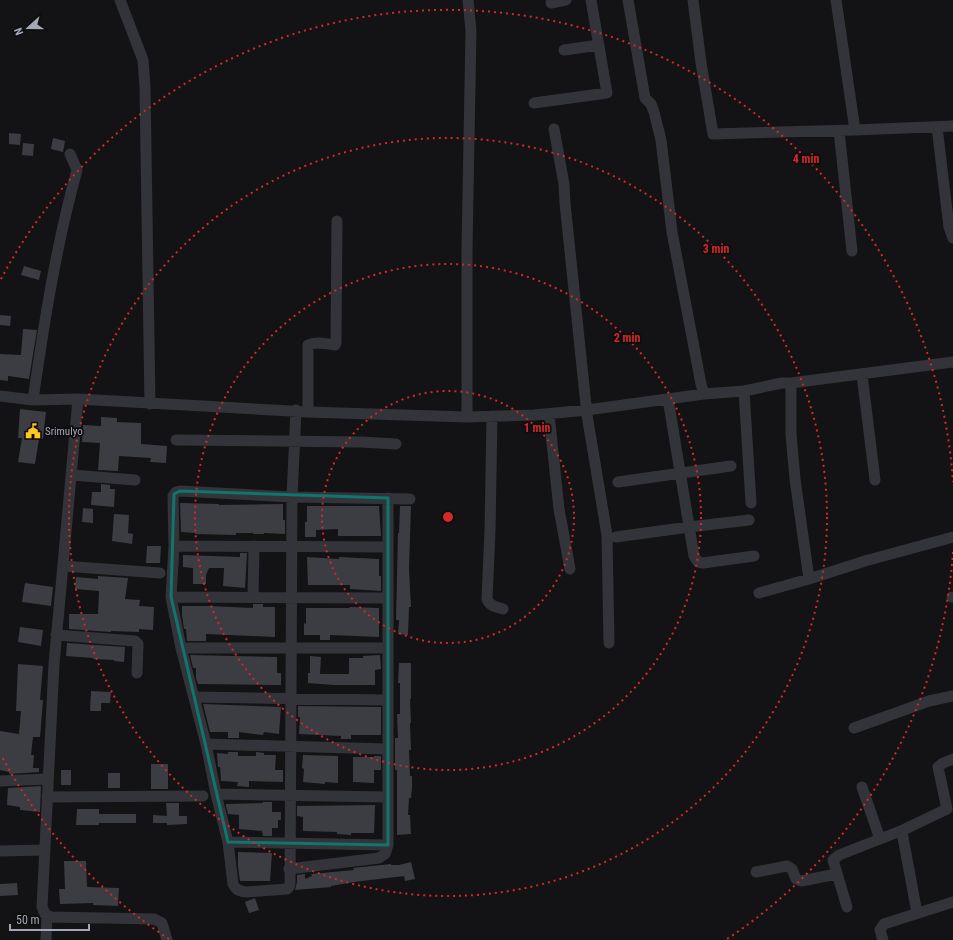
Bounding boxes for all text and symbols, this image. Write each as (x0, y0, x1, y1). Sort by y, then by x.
north arrow (8, 8, 48, 48)
text: N (12, 26, 26, 37)
text: 4 min (793, 152, 819, 166)
text: 3 min (703, 242, 729, 256)
text: 2 min (614, 331, 640, 345)
text: 1 min (524, 421, 550, 435)
public building icon: Srimulyo (24, 422, 42, 440)
place label: Srimulyo (45, 425, 83, 438)
centre of rings (441, 510, 455, 524)
scale bar (10, 906, 89, 932)
text: 50 m (16, 913, 40, 927)

